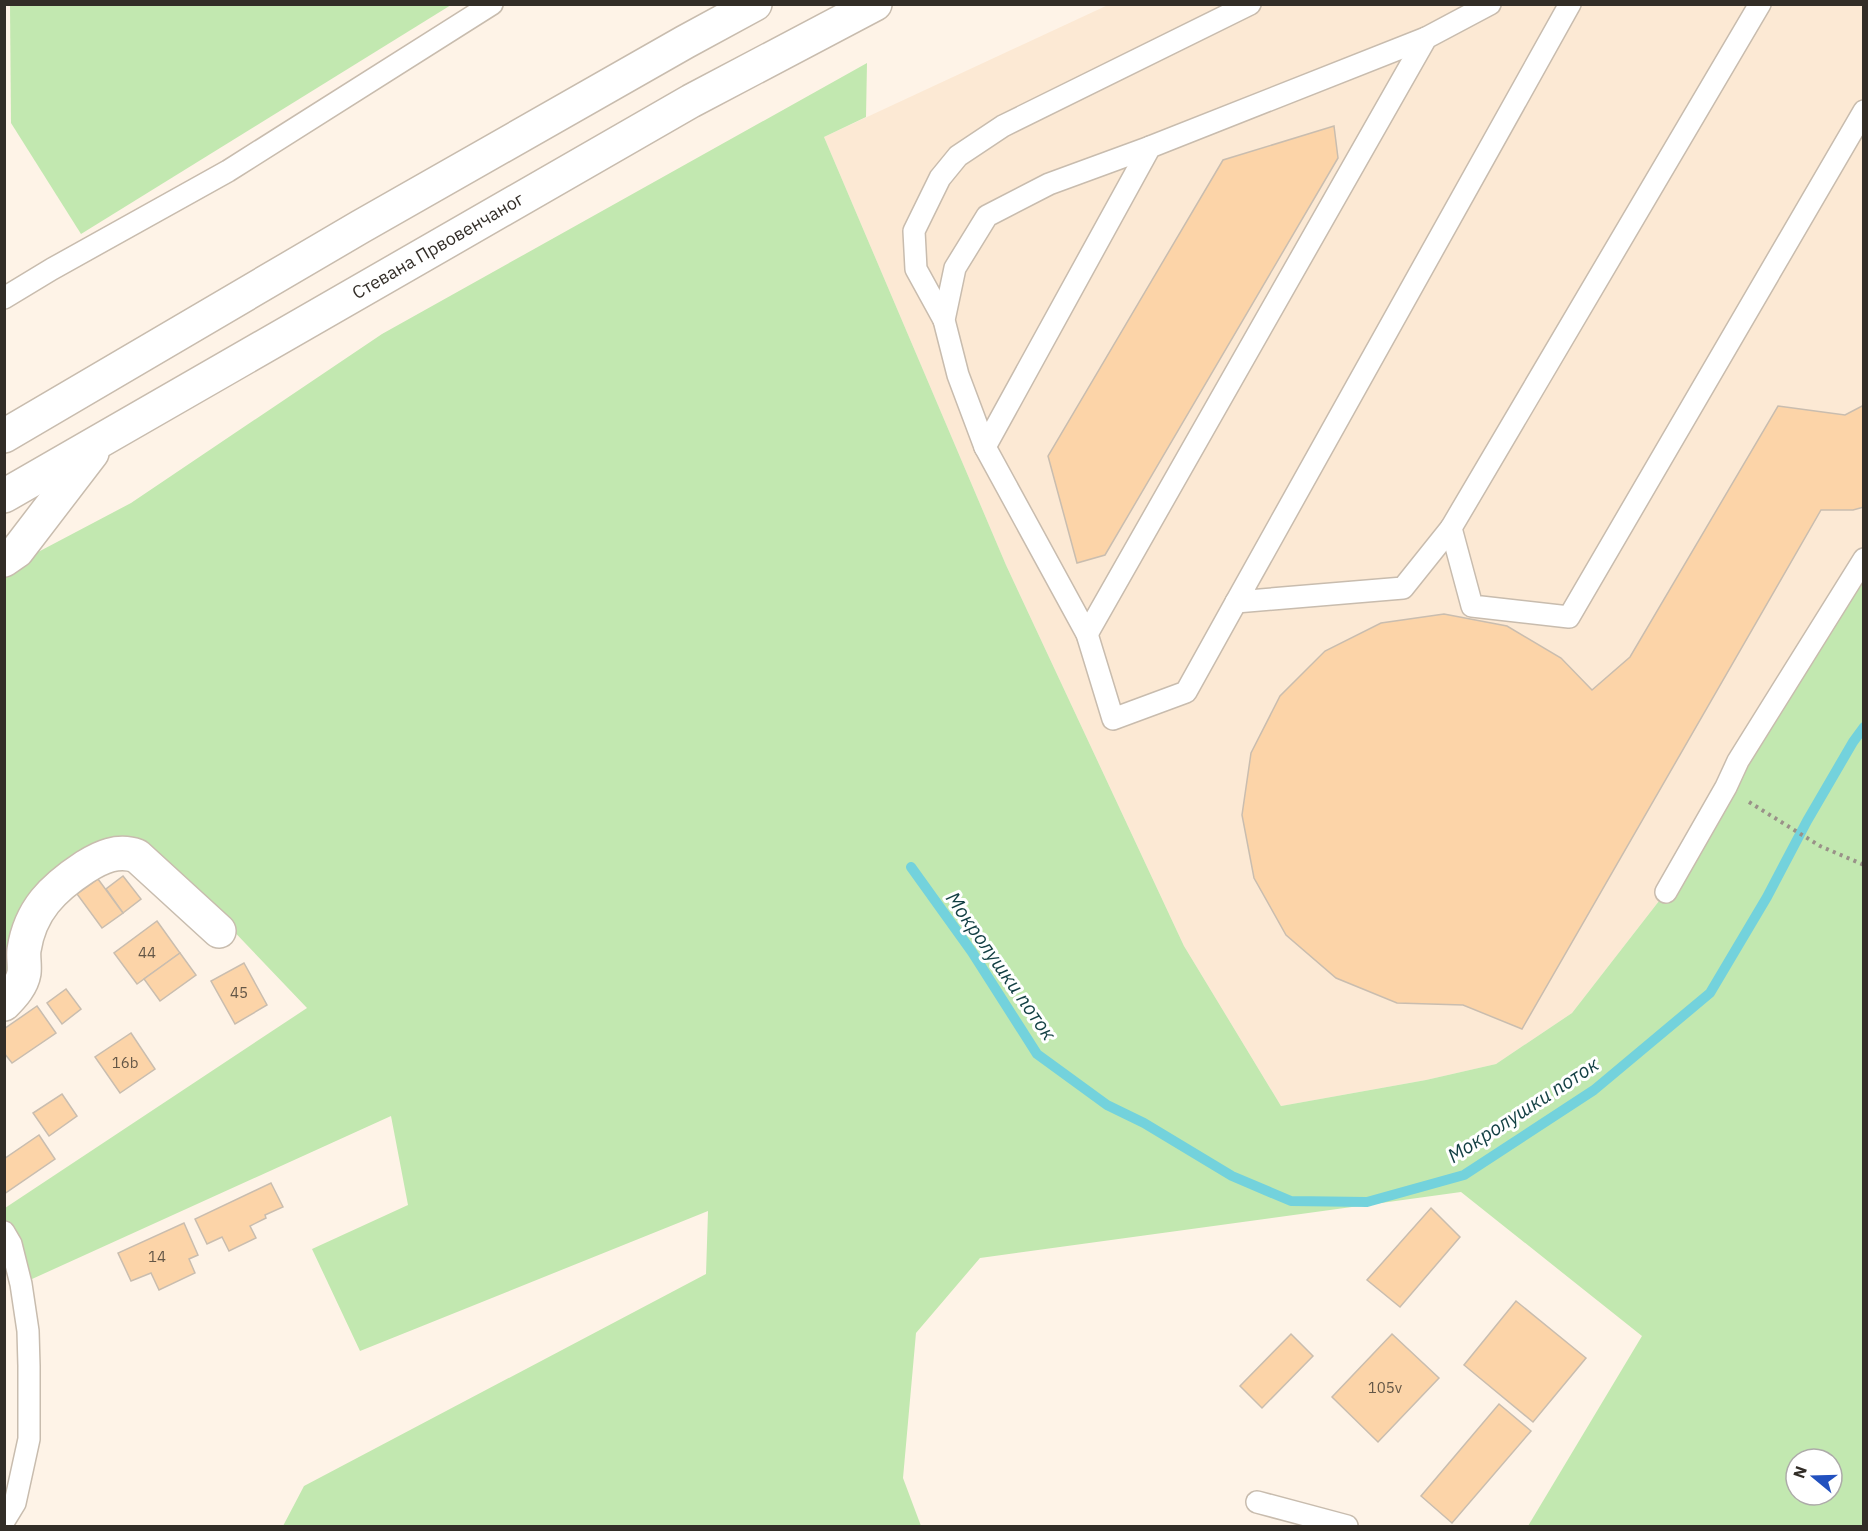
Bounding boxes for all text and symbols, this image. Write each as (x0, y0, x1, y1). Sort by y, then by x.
street label: Стевана Првовенчаног (348, 187, 528, 304)
water label: Мокролушки поток (940, 886, 1063, 1046)
house number: 44 (138, 943, 156, 962)
house number: 45 (230, 983, 248, 1002)
water label: Мокролушки поток (1442, 1050, 1604, 1169)
house number: 16b (112, 1053, 138, 1072)
house number: 14 (148, 1247, 166, 1266)
house number: 105v (1368, 1378, 1403, 1397)
north arrow (1784, 1447, 1844, 1507)
text: N (1788, 1463, 1811, 1481)

